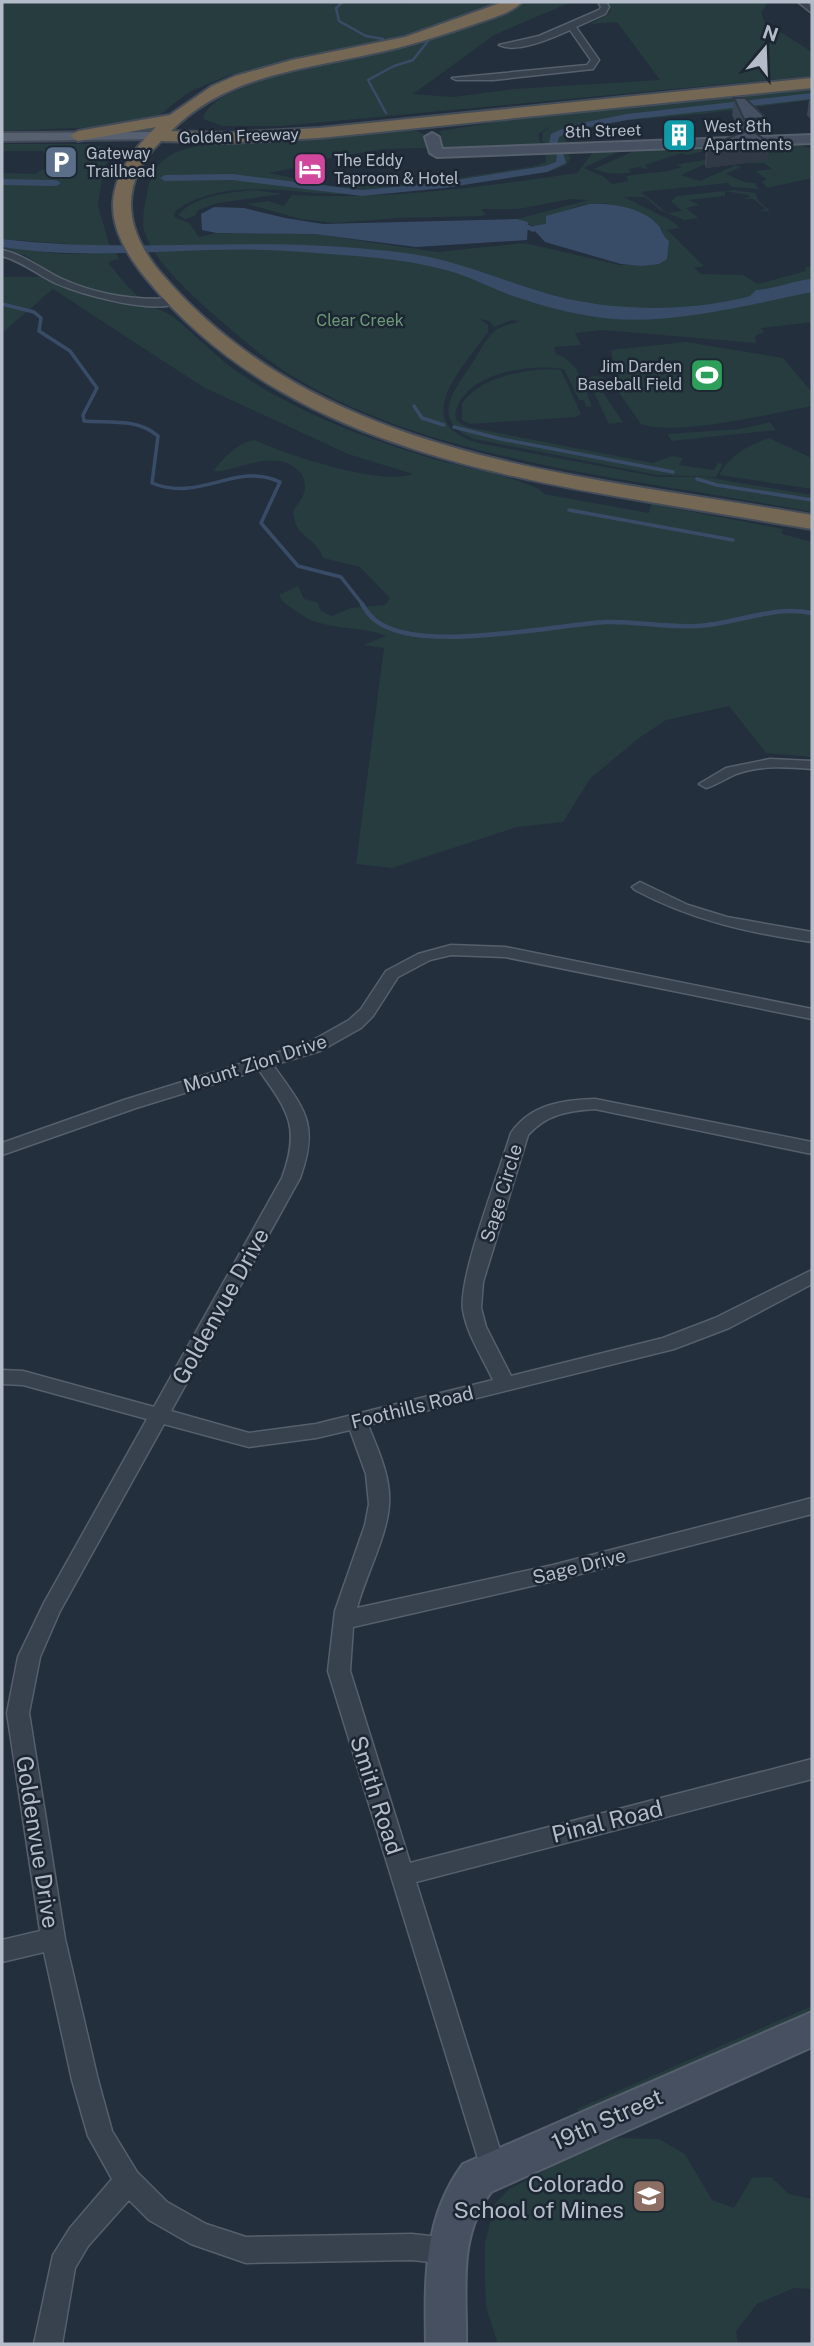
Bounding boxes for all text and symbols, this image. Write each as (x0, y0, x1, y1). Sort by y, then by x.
north arrow (730, 14, 800, 84)
text: N (760, 20, 781, 46)
building icon: West 8th Apartments (660, 116, 698, 154)
place label: West 8th Apartments (704, 117, 792, 154)
street label: 8th Street (564, 120, 642, 142)
street label: Golden Freeway (179, 124, 300, 148)
parking icon: Gateway Trailhead (42, 143, 80, 181)
place label: Gateway Trailhead (86, 144, 155, 181)
hotel icon: The Eddy Taproom & Hotel (291, 150, 329, 188)
place label: The Eddy Taproom & Hotel (334, 151, 459, 188)
park label: Clear Creek (316, 311, 404, 330)
sports icon: Jim Darden Baseball Field (688, 356, 726, 394)
place label: Jim Darden Baseball Field (577, 357, 682, 394)
street label: Mount Zion Drive (181, 1029, 329, 1097)
street label: Sage Circle (476, 1141, 526, 1245)
street label: Goldenvue Drive (166, 1223, 274, 1389)
street label: Foothills Road (349, 1381, 475, 1433)
street label: Sage Drive (530, 1544, 628, 1588)
street label: Smith Road (345, 1732, 409, 1858)
street label: Goldenvue Drive (11, 1754, 65, 1930)
street label: Pinal Road (549, 1794, 665, 1848)
street label: 19th Street (547, 2083, 667, 2155)
place label: Colorado School of Mines (453, 2170, 624, 2223)
school or university icon: Colorado School of Mines (630, 2177, 668, 2215)

